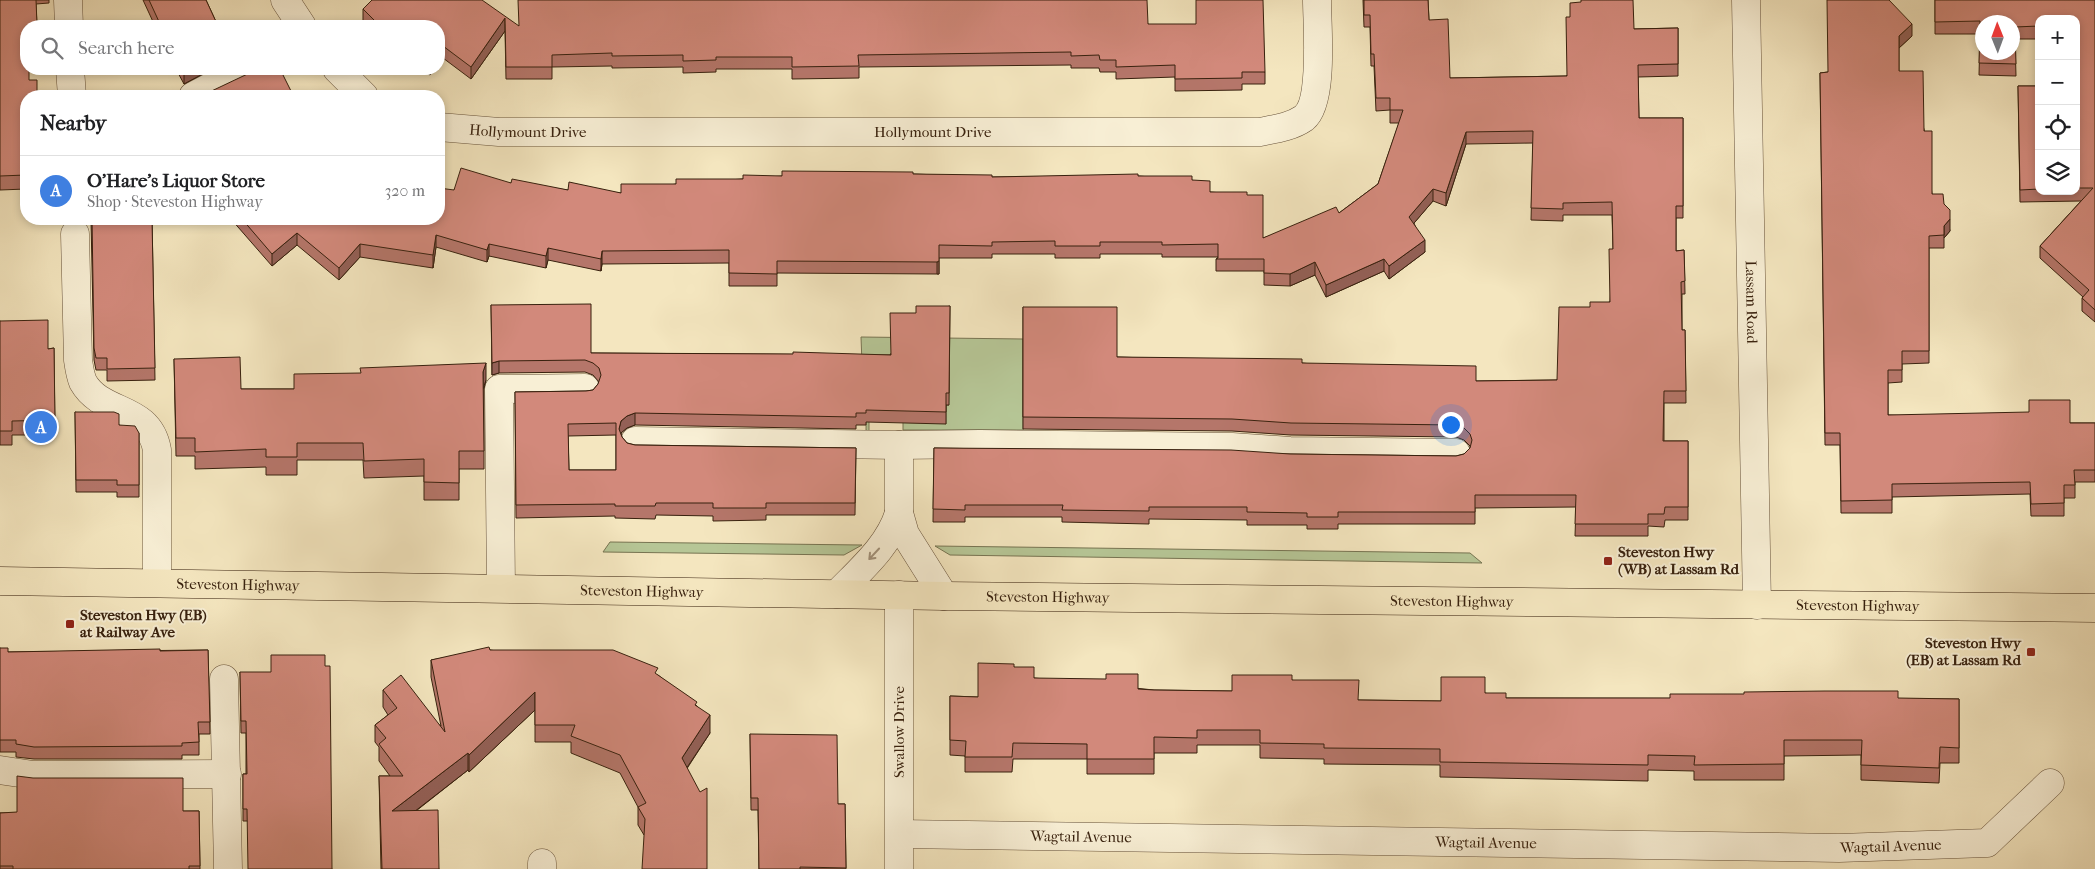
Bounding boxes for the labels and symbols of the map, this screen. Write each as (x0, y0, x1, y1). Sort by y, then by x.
north arrow (1975, 15, 2020, 60)
street label: Hollymount Drive (468, 121, 587, 141)
street label: Hollymount Drive (874, 123, 992, 141)
street label: Lassam Road (1742, 260, 1761, 345)
pin: A (25, 408, 57, 446)
your location (1438, 412, 1464, 438)
place label: Steveston Hwy (WB) at Lassam Rd (1618, 543, 1740, 578)
one-way arrow (868, 548, 880, 561)
marker: Steveston Hwy (WB) at Lassam Rd (1602, 555, 1614, 567)
street label: Steveston Highway (176, 575, 301, 595)
street label: Steveston Highway (580, 581, 705, 601)
street label: Steveston Highway (986, 587, 1111, 607)
street label: Steveston Highway (1390, 592, 1515, 611)
street label: Steveston Highway (1796, 596, 1921, 615)
place label: Steveston Hwy (EB) at Railway Ave (80, 606, 207, 641)
marker: Steveston Hwy (EB) at Railway Ave (64, 618, 76, 630)
place label: Steveston Hwy (EB) at Lassam Rd (1906, 634, 2022, 669)
marker: Steveston Hwy (EB) at Lassam Rd (2025, 646, 2037, 658)
street label: Swallow Drive (890, 685, 908, 778)
street label: Wagtail Avenue (1029, 827, 1132, 846)
street label: Wagtail Avenue (1434, 833, 1537, 852)
street label: Wagtail Avenue (1839, 836, 1942, 857)

